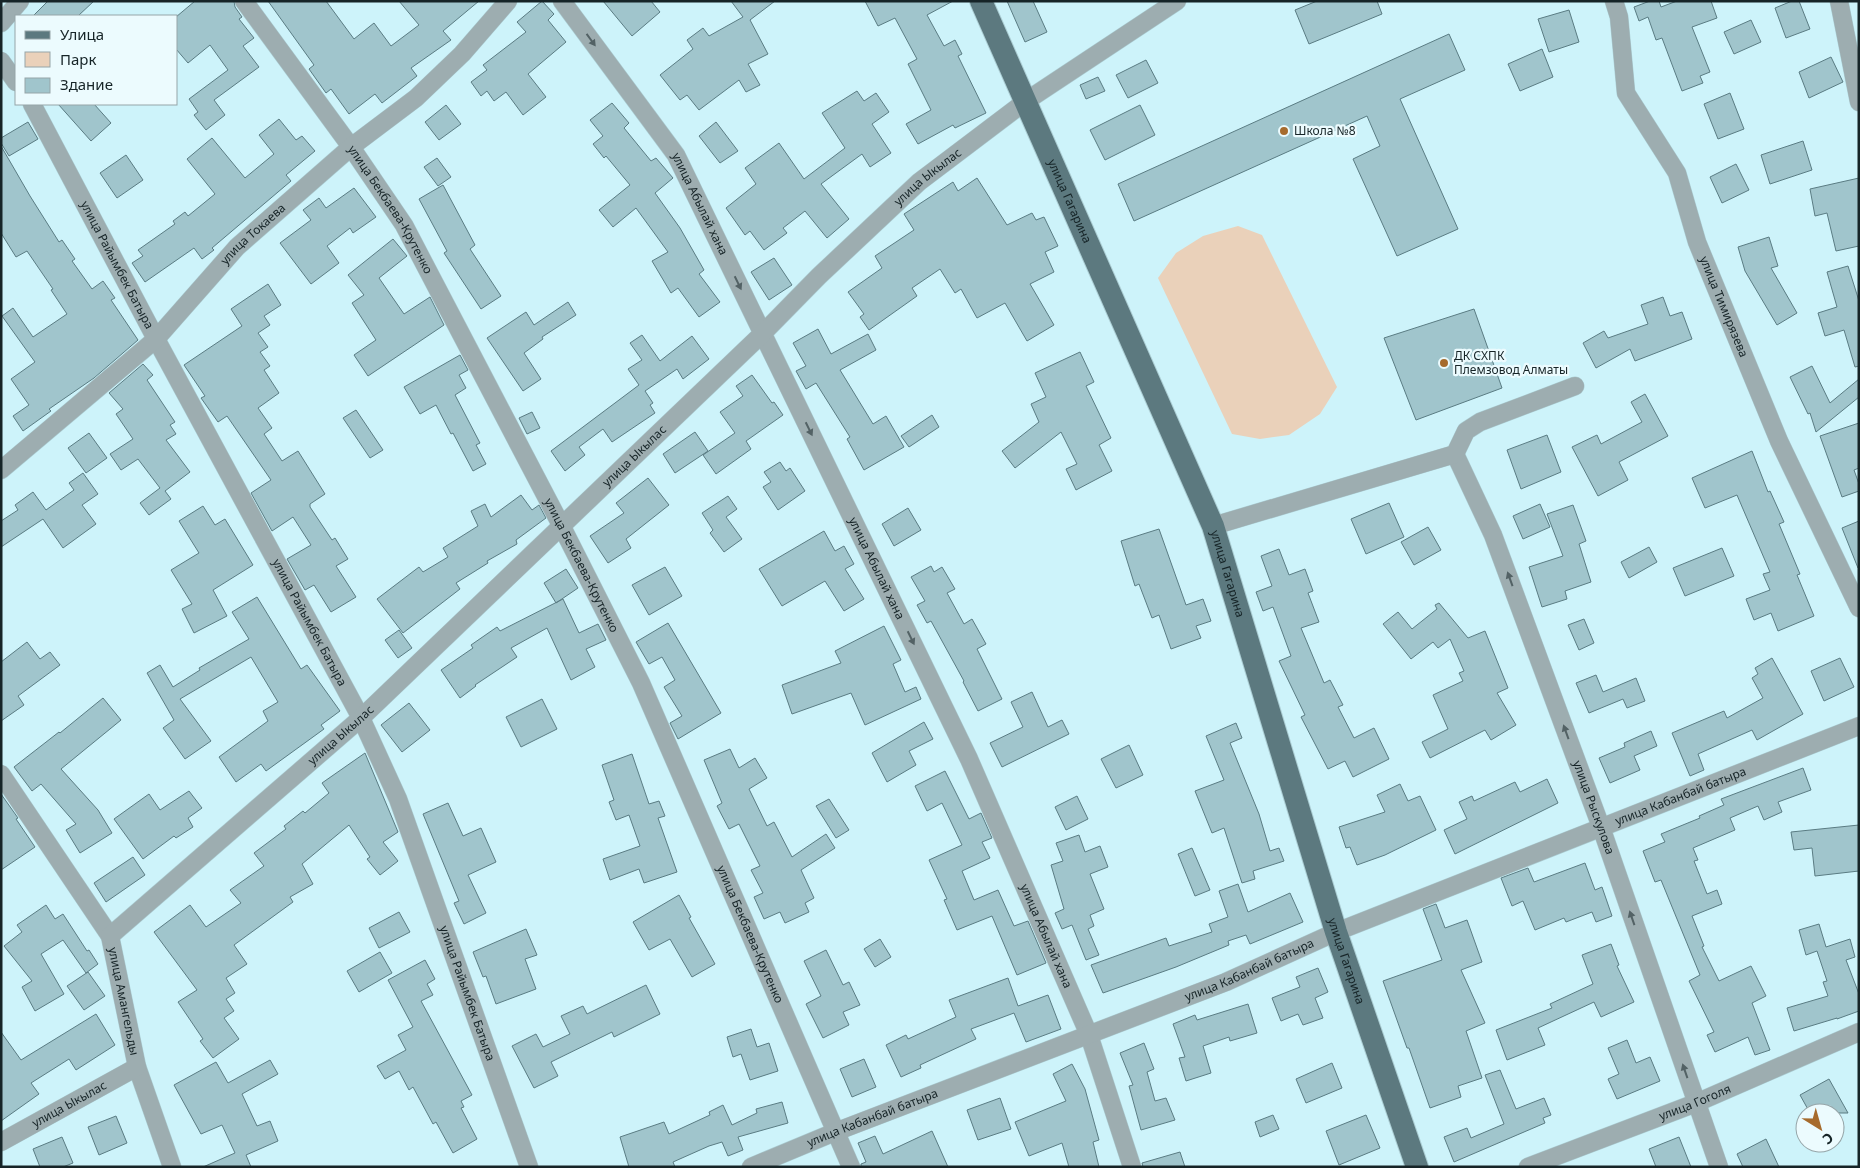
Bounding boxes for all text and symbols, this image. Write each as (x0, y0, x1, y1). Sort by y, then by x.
legend (15, 15, 178, 105)
text: Улица (60, 24, 104, 44)
one-way arrow (586, 33, 596, 47)
text: Парк (60, 49, 96, 69)
text: Здание (60, 74, 113, 94)
place label: Школа №8 (1294, 122, 1356, 139)
marker: Школа №8 (1278, 125, 1290, 137)
street label: улица Бекбаева-Крутенко (344, 142, 437, 277)
street label: улица Ыкылас (890, 144, 965, 209)
street label: улица Абылай хана (668, 150, 732, 258)
street label: улица Гагарина (1044, 156, 1096, 246)
street label: улица Райымбек Батыра (77, 198, 158, 332)
street label: улица Токаева (216, 199, 289, 268)
street label: улица Тимирязева (1696, 254, 1753, 360)
one-way arrow (735, 276, 743, 290)
place label: ДК СХПК Племзовод Алматы (1454, 347, 1568, 378)
marker: ДК СХПК Племзовод Алматы (1438, 357, 1450, 369)
street label: улица Ыкылас (598, 421, 670, 490)
one-way arrow (806, 422, 814, 436)
street label: улица Бекбаева-Крутенко (540, 495, 623, 635)
street label: улица Абылай хана (845, 514, 909, 622)
street label: улица Гагарина (1207, 528, 1249, 619)
street label: улица Райымбек Батыра (268, 556, 351, 689)
one-way arrow (1506, 571, 1514, 586)
one-way arrow (907, 631, 915, 646)
street label: улица Ыкылас (304, 701, 377, 768)
one-way arrow (1562, 724, 1569, 739)
street label: улица Рыскулова (1569, 758, 1619, 857)
street label: улица Кабанбай батыра (1612, 762, 1748, 829)
street label: улица Бекбаева-Крутенко (713, 863, 788, 1006)
street label: улица Абылай хана (1016, 881, 1077, 991)
one-way arrow (1628, 910, 1635, 925)
street label: улица Гагарина (1324, 916, 1369, 1006)
street label: улица Райымбек Батыра (436, 923, 500, 1063)
street label: улица Кабанбай батыра (1182, 934, 1317, 1005)
street label: улица Амангельды (105, 946, 143, 1057)
one-way arrow (1681, 1064, 1688, 1079)
street label: улица Ыкылас (29, 1076, 109, 1131)
street label: улица Гоголя (1656, 1080, 1733, 1124)
street label: улица Кабанбай батыра (804, 1084, 940, 1151)
north arrow (1795, 1103, 1845, 1153)
text: С (1819, 1128, 1837, 1149)

